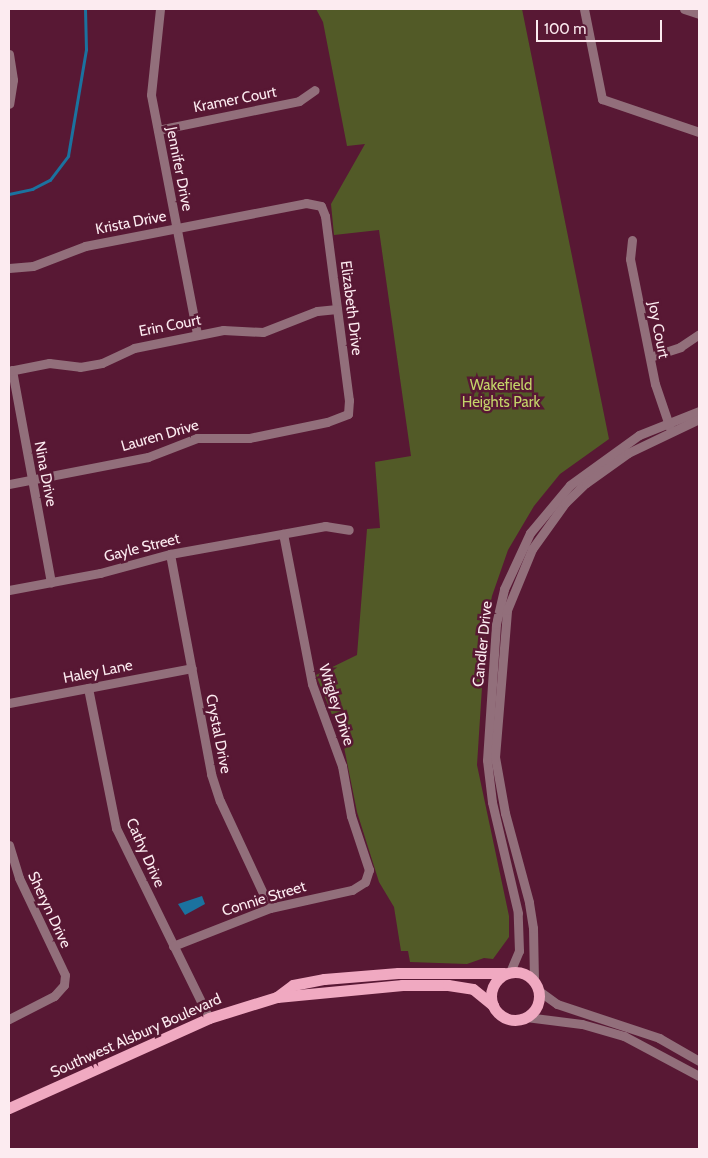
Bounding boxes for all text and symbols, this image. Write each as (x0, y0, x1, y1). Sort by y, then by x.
scale bar (538, 10, 664, 42)
text: 100 m (544, 20, 586, 38)
street label: Kramer Court (192, 83, 278, 117)
street label: Jennifer Drive (162, 125, 196, 213)
street label: Krista Drive (94, 207, 168, 239)
street label: Elizabeth Drive (336, 260, 366, 356)
street label: Joy Court (644, 300, 672, 360)
street label: Erin Court (137, 311, 203, 341)
park label: Wakefield Heights Park (462, 376, 540, 411)
street label: Lauren Drive (119, 416, 201, 456)
street label: Nina Drive (30, 440, 60, 508)
street label: Gayle Street (102, 530, 182, 566)
street label: Candler Drive (470, 600, 496, 688)
street label: Haley Lane (62, 656, 134, 688)
street label: Wrigley Drive (314, 662, 358, 748)
street label: Crystal Drive (201, 693, 235, 775)
street label: Cathy Drive (122, 816, 168, 890)
street label: Sheryn Drive (23, 869, 75, 951)
street label: Connie Street (220, 878, 308, 920)
street label: Southwest Alsbury Boulevard (48, 990, 224, 1082)

